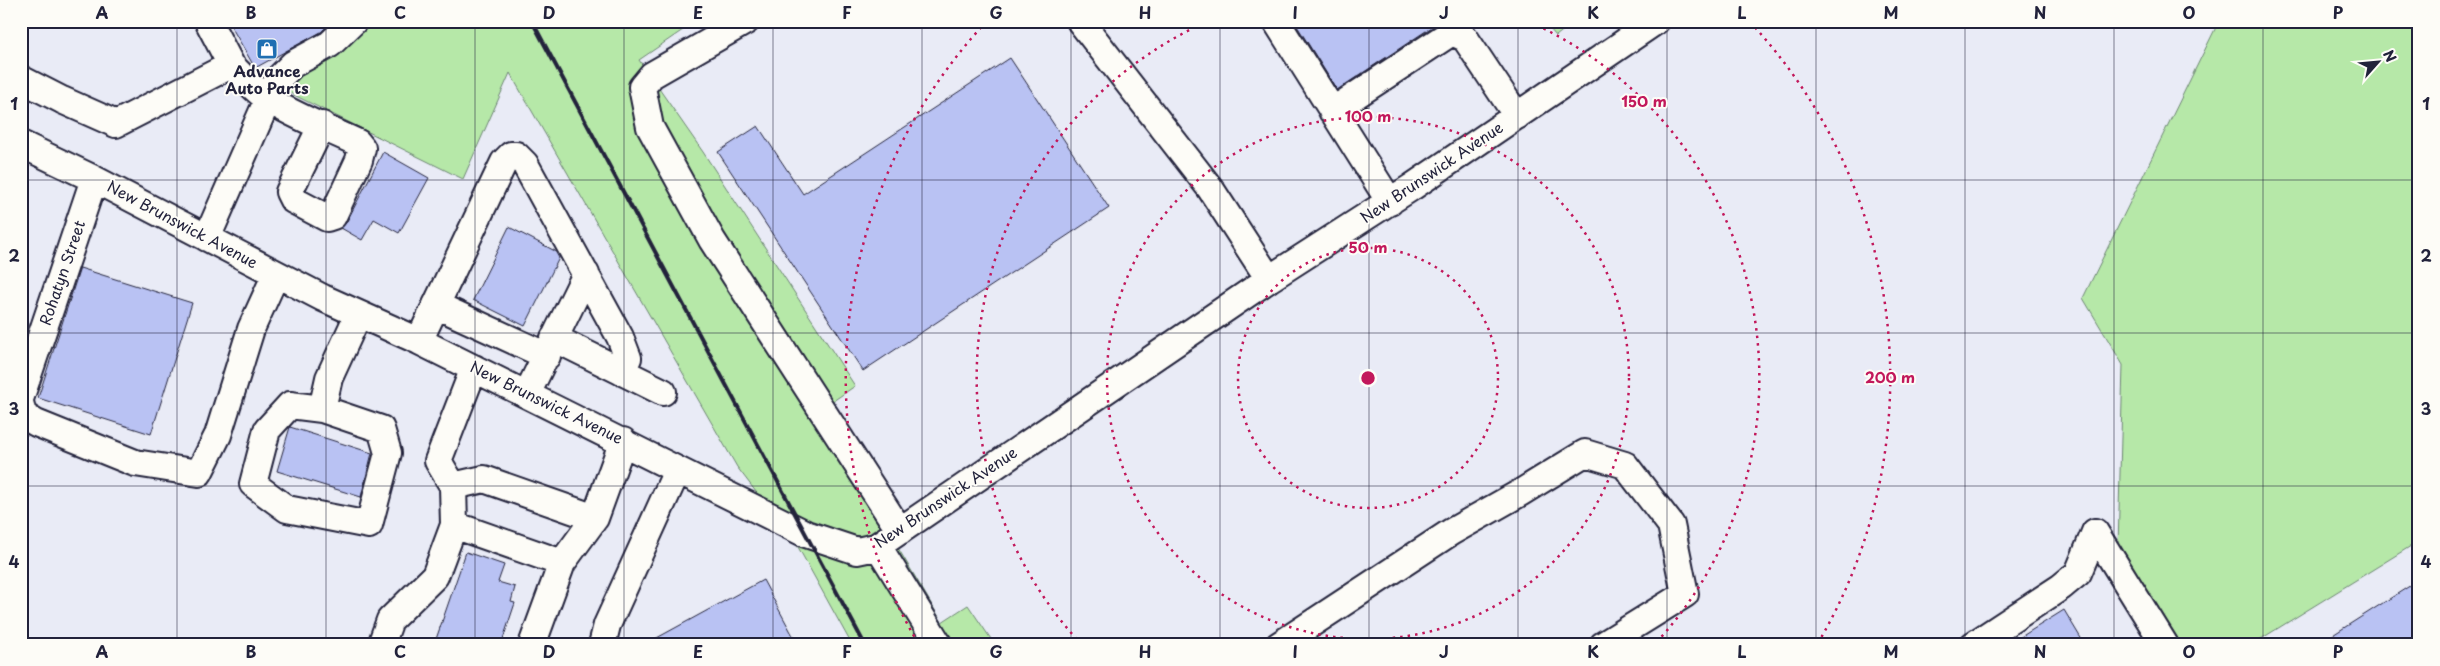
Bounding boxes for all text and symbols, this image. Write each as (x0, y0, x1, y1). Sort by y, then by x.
text: A (96, 0, 109, 24)
text: B (246, 0, 257, 24)
text: C (394, 0, 406, 24)
text: D (543, 0, 555, 24)
text: E (693, 0, 703, 24)
text: F (842, 0, 852, 24)
text: G (989, 0, 1003, 24)
text: H (1139, 0, 1151, 24)
text: I (1292, 0, 1298, 24)
text: J (1439, 0, 1449, 24)
text: K (1587, 0, 1599, 24)
text: L (1737, 0, 1747, 24)
text: M (1883, 0, 1899, 24)
text: N (2034, 0, 2046, 24)
text: O (2183, 0, 2196, 24)
text: P (2333, 0, 2344, 24)
shop icon: Advance Auto Parts (255, 37, 279, 61)
north arrow (2352, 38, 2402, 88)
text: N (2378, 46, 2402, 66)
place label: Advance Auto Parts (226, 59, 308, 99)
text: 150 m (1621, 89, 1667, 112)
text: 1 (10, 91, 18, 115)
text: 1 (2422, 91, 2430, 115)
text: 100 m (1345, 104, 1391, 127)
street label: New Brunswick Avenue (1355, 115, 1507, 228)
street label: New Brunswick Avenue (103, 174, 262, 273)
street label: Rohatyn Street (33, 217, 90, 328)
text: 50 m (1349, 235, 1387, 258)
text: 2 (8, 243, 20, 267)
text: 2 (2420, 243, 2432, 267)
street label: New Brunswick Avenue (466, 355, 627, 449)
text: 200 m (1865, 365, 1915, 388)
centre of rings (1359, 369, 1377, 387)
text: 3 (9, 396, 19, 420)
text: 3 (2421, 396, 2431, 420)
street label: New Brunswick Avenue (869, 440, 1021, 553)
text: 4 (9, 549, 20, 573)
text: 4 (2421, 549, 2432, 573)
text: A (96, 639, 109, 663)
text: B (246, 639, 257, 663)
text: C (394, 639, 406, 663)
text: D (543, 639, 555, 663)
text: E (693, 639, 703, 663)
text: F (842, 639, 852, 663)
text: G (989, 639, 1003, 663)
text: H (1139, 639, 1151, 663)
text: I (1292, 639, 1298, 663)
text: J (1439, 639, 1449, 663)
text: K (1587, 639, 1599, 663)
text: L (1737, 639, 1747, 663)
text: M (1883, 639, 1899, 663)
text: N (2034, 639, 2046, 663)
text: O (2183, 639, 2196, 663)
text: P (2333, 639, 2344, 663)

